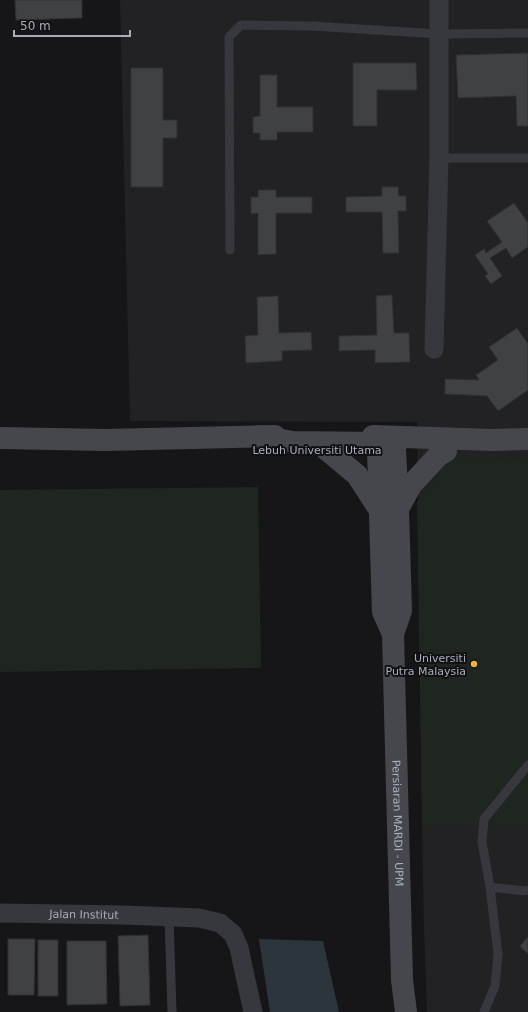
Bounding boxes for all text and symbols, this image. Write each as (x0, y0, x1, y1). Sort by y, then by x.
scale bar (14, 12, 130, 38)
text: 50 m (20, 19, 51, 33)
street label: Lebuh Universiti Utama (252, 444, 382, 457)
place label: Universiti Putra Malaysia (385, 652, 466, 678)
marker: Universiti Putra Malaysia (469, 659, 479, 669)
street label: Persiaran MARDI - UPM (389, 760, 406, 887)
street label: Jalan Institut (48, 908, 119, 922)

